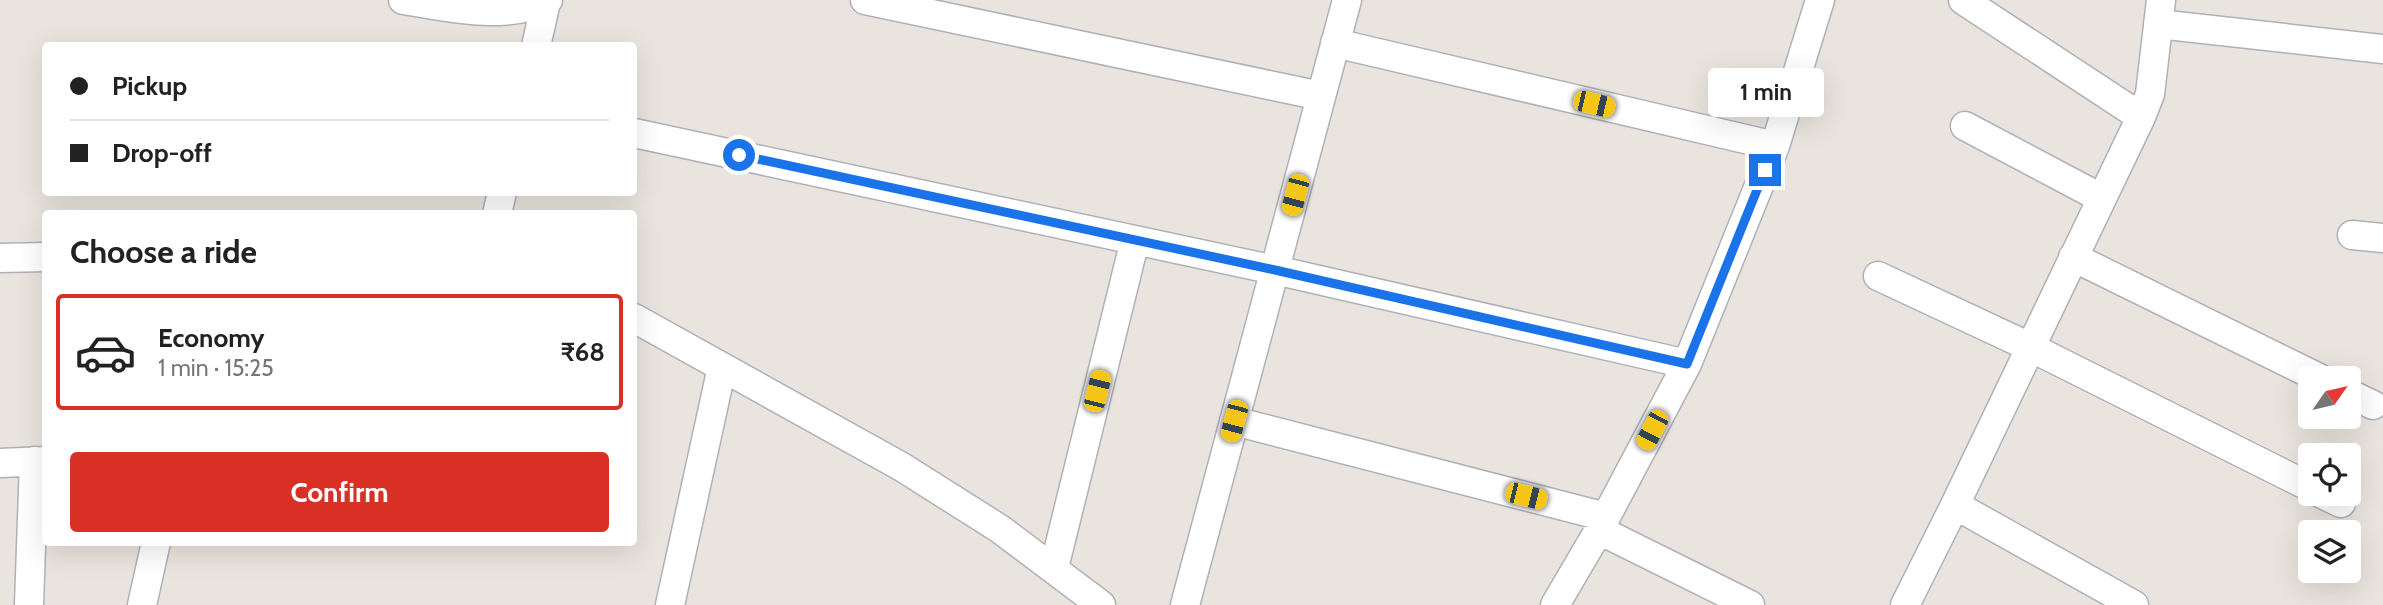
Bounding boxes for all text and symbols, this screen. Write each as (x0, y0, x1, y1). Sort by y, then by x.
callout: 1 min (1707, 68, 1823, 118)
text: Pickup (112, 70, 187, 102)
text: 1 min (1740, 78, 1792, 106)
car (1572, 89, 1617, 119)
text: Drop-off (112, 137, 212, 169)
route start (723, 139, 755, 171)
route end (1749, 154, 1781, 186)
car (1280, 172, 1311, 218)
text: Choose a ride (70, 232, 257, 271)
icon: car (74, 321, 137, 384)
text: Economy (158, 322, 264, 354)
text: ₹68 (561, 336, 605, 368)
text: 1 min · 15:25 (158, 354, 274, 382)
north arrow (2298, 366, 2361, 429)
map controls (2298, 366, 2361, 583)
car (1082, 368, 1113, 414)
car (1219, 398, 1250, 444)
car (1633, 407, 1672, 453)
button: locate (2298, 443, 2361, 506)
button: Confirm (70, 452, 609, 532)
car (1504, 481, 1549, 511)
button: layers (2298, 520, 2361, 583)

